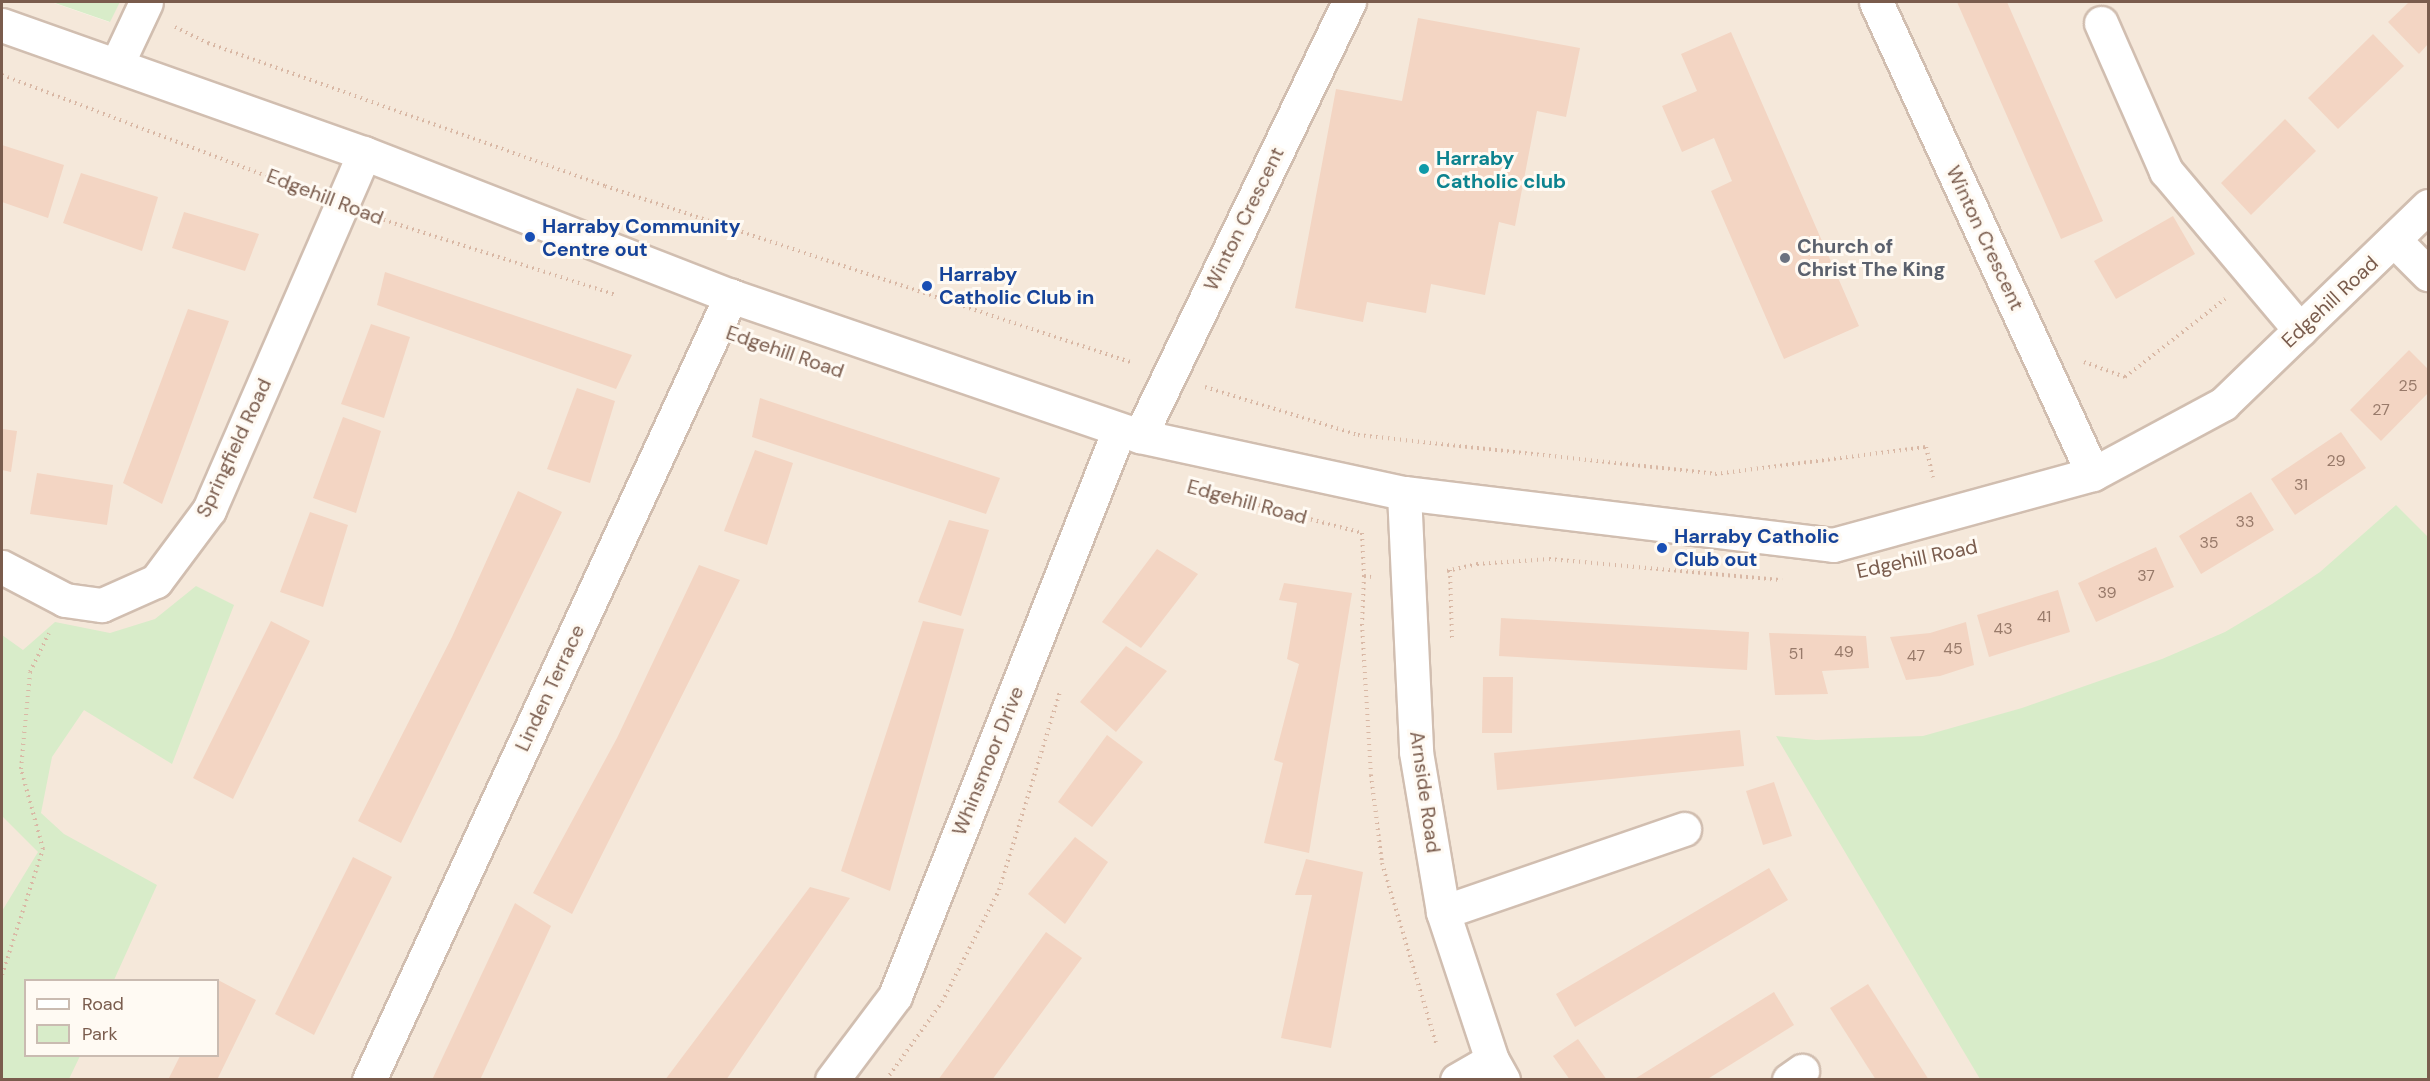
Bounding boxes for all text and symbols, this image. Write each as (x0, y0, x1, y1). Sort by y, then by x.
street label: Winton Crescent (1199, 143, 1289, 295)
place label: Harraby Catholic club (1436, 146, 1566, 193)
marker: Harraby Catholic club (1417, 162, 1431, 176)
street label: Winton Crescent (1941, 162, 2029, 314)
street label: Edgehill Road (263, 164, 387, 230)
place label: Harraby Community Centre out (542, 214, 741, 261)
marker: Harraby Community Centre out (523, 230, 537, 244)
place label: Church of Christ The King (1797, 234, 1945, 281)
marker: Church of Christ The King (1778, 251, 1792, 265)
street label: Edgehill Road (2277, 251, 2383, 353)
place label: Harraby Catholic Club in (939, 262, 1094, 309)
marker: Harraby Catholic Club in (920, 279, 934, 293)
street label: Edgehill Road (723, 321, 847, 383)
street label: Springfield Road (191, 375, 277, 521)
house number: 25 (2399, 376, 2417, 396)
house number: 27 (2372, 400, 2390, 420)
house number: 29 (2326, 451, 2346, 471)
street label: Edgehill Road (1184, 474, 1310, 530)
house number: 31 (2294, 475, 2308, 495)
house number: 33 (2236, 512, 2254, 532)
place label: Harraby Catholic Club out (1674, 524, 1840, 571)
house number: 35 (2199, 533, 2219, 553)
street label: Edgehill Road (1854, 534, 1980, 584)
marker: Harraby Catholic Club out (1655, 541, 1669, 555)
house number: 37 (2137, 566, 2155, 586)
house number: 39 (2097, 583, 2117, 603)
house number: 41 (2037, 607, 2051, 627)
house number: 43 (1993, 619, 2013, 639)
street label: Linden Terrace (510, 621, 590, 755)
house number: 45 (1943, 639, 1963, 659)
house number: 49 (1834, 642, 1854, 662)
house number: 51 (1789, 644, 1803, 664)
house number: 47 (1907, 646, 1925, 666)
street label: Whinsmoor Drive (947, 683, 1029, 839)
street label: Arnside Road (1405, 730, 1445, 854)
legend (24, 979, 219, 1057)
text: Road (82, 992, 124, 1016)
text: Park (82, 1022, 118, 1046)

